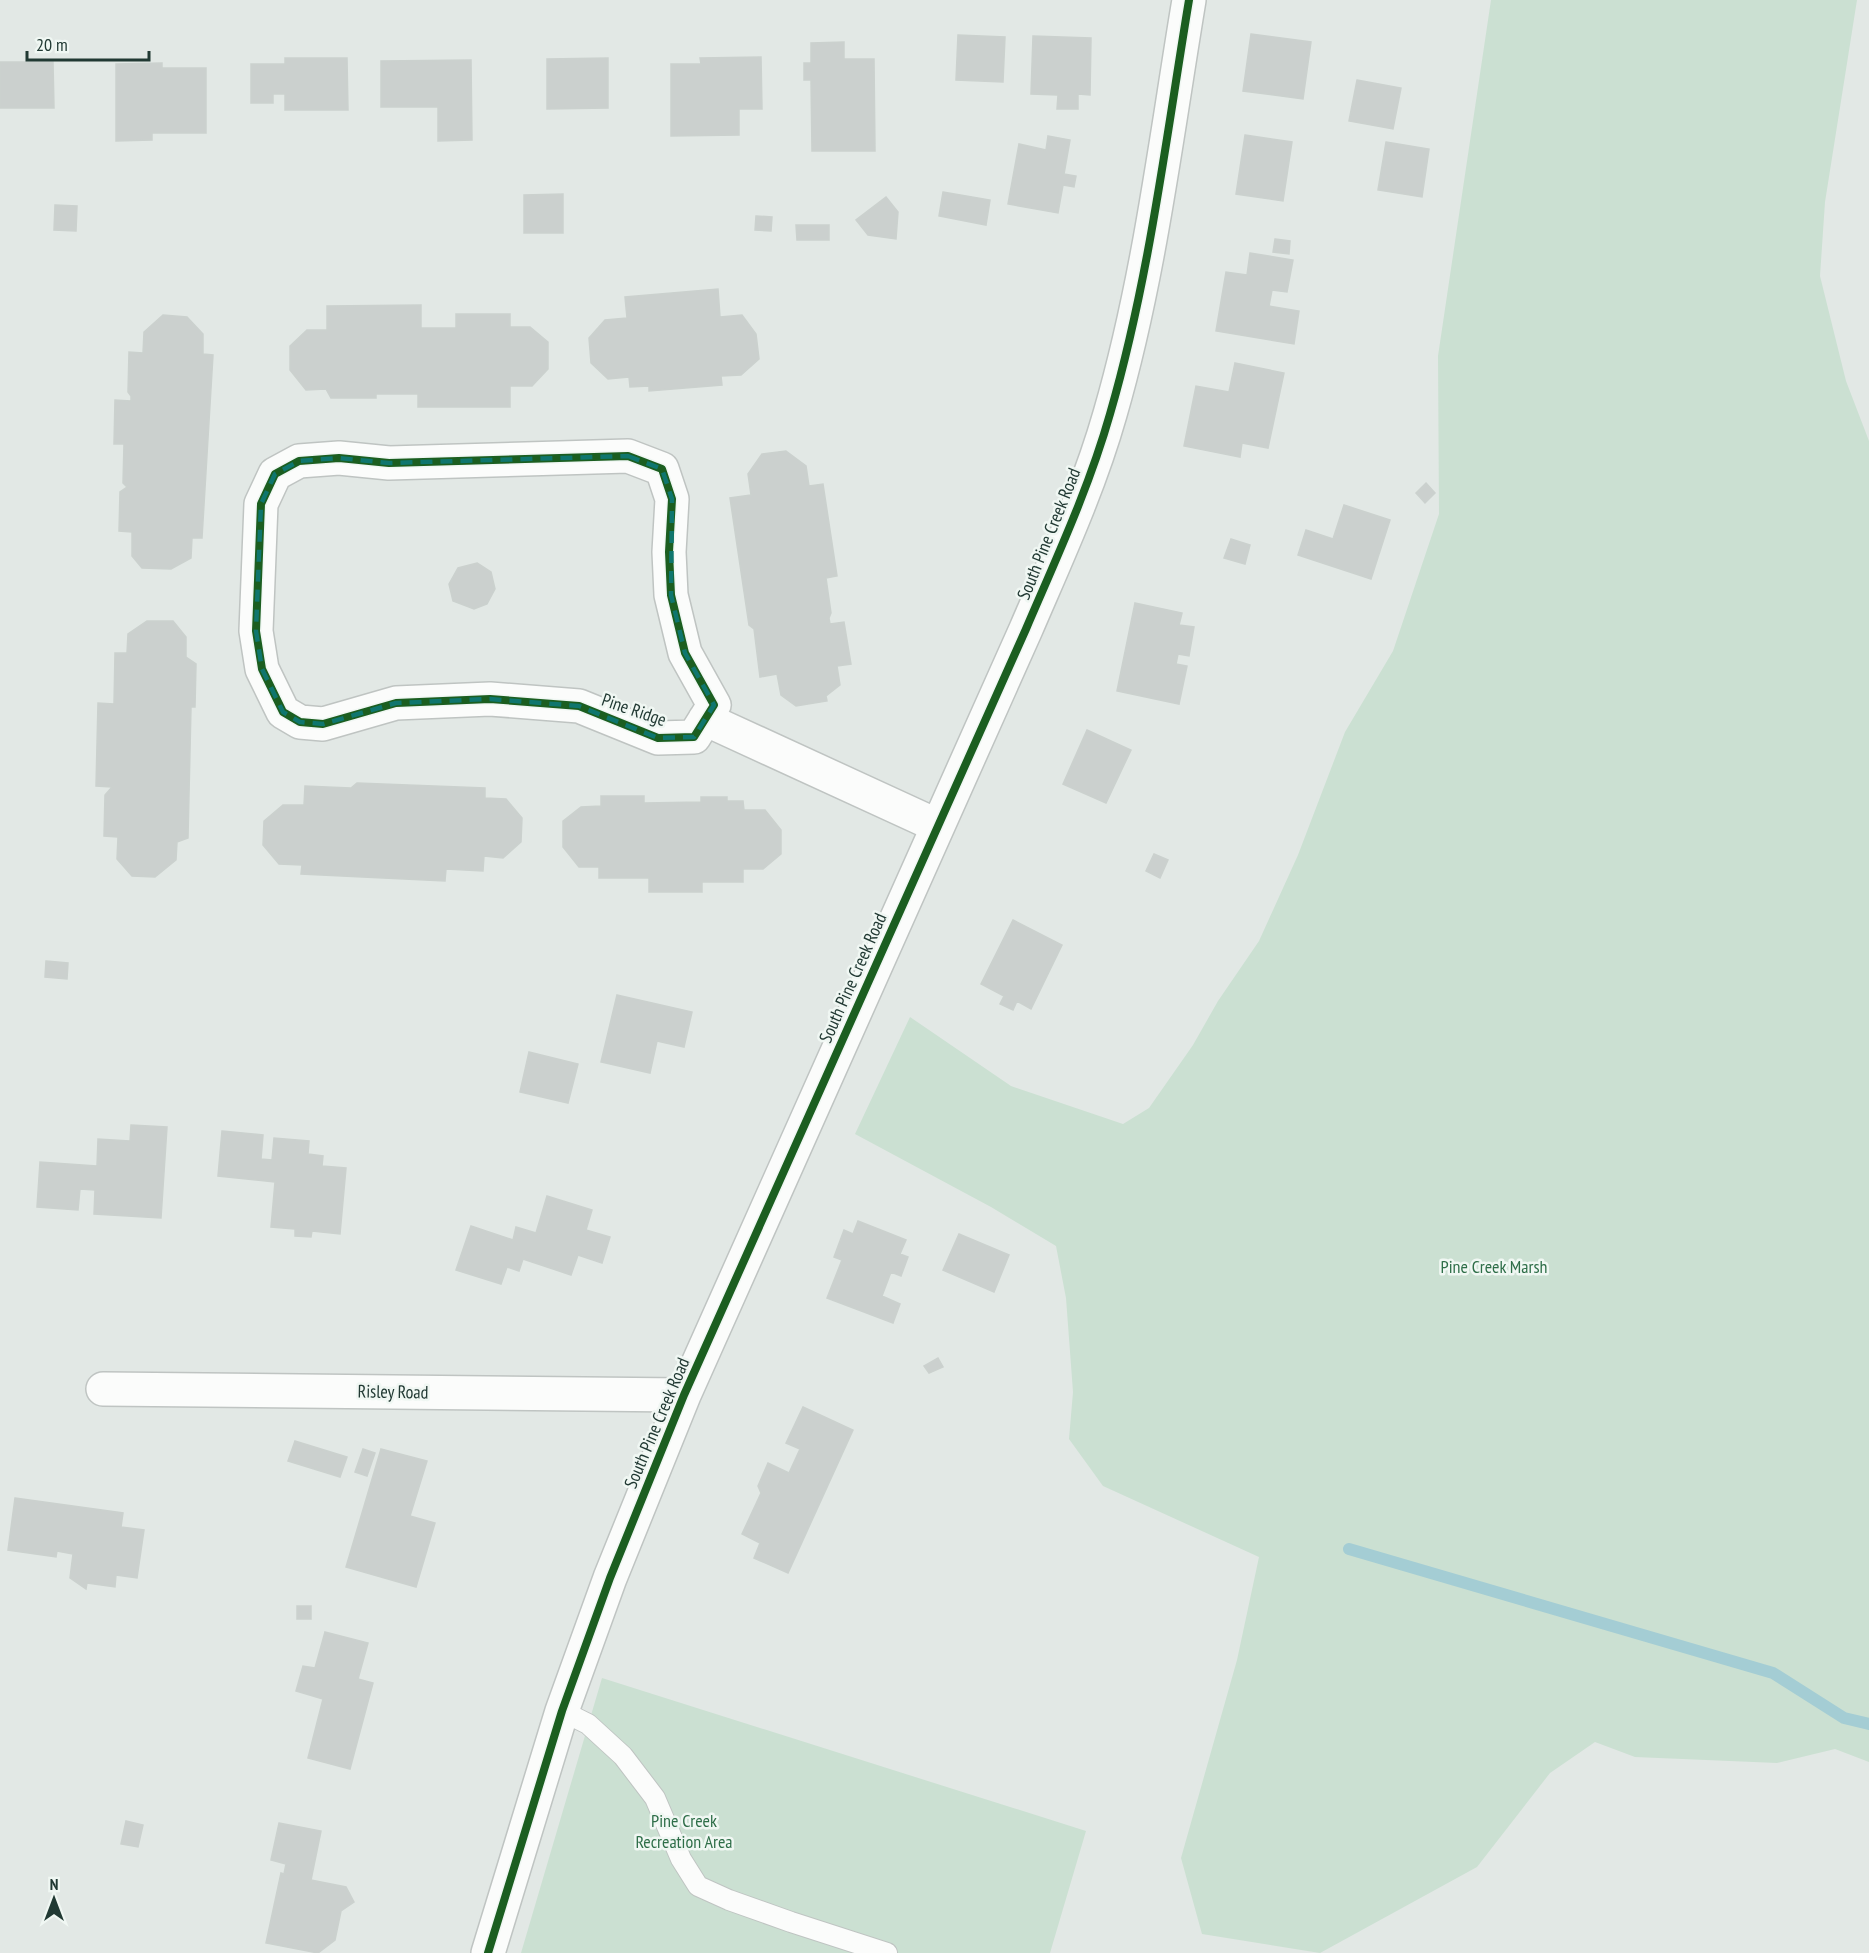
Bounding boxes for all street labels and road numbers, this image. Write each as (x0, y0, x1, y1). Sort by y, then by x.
street label: South Pine Creek Road (1012, 465, 1085, 603)
street label: Pine Ridge (599, 688, 669, 731)
street label: South Pine Creek Road (814, 909, 892, 1046)
street label: South Pine Creek Road (619, 1354, 694, 1492)
street label: Risley Road (357, 1379, 429, 1404)

